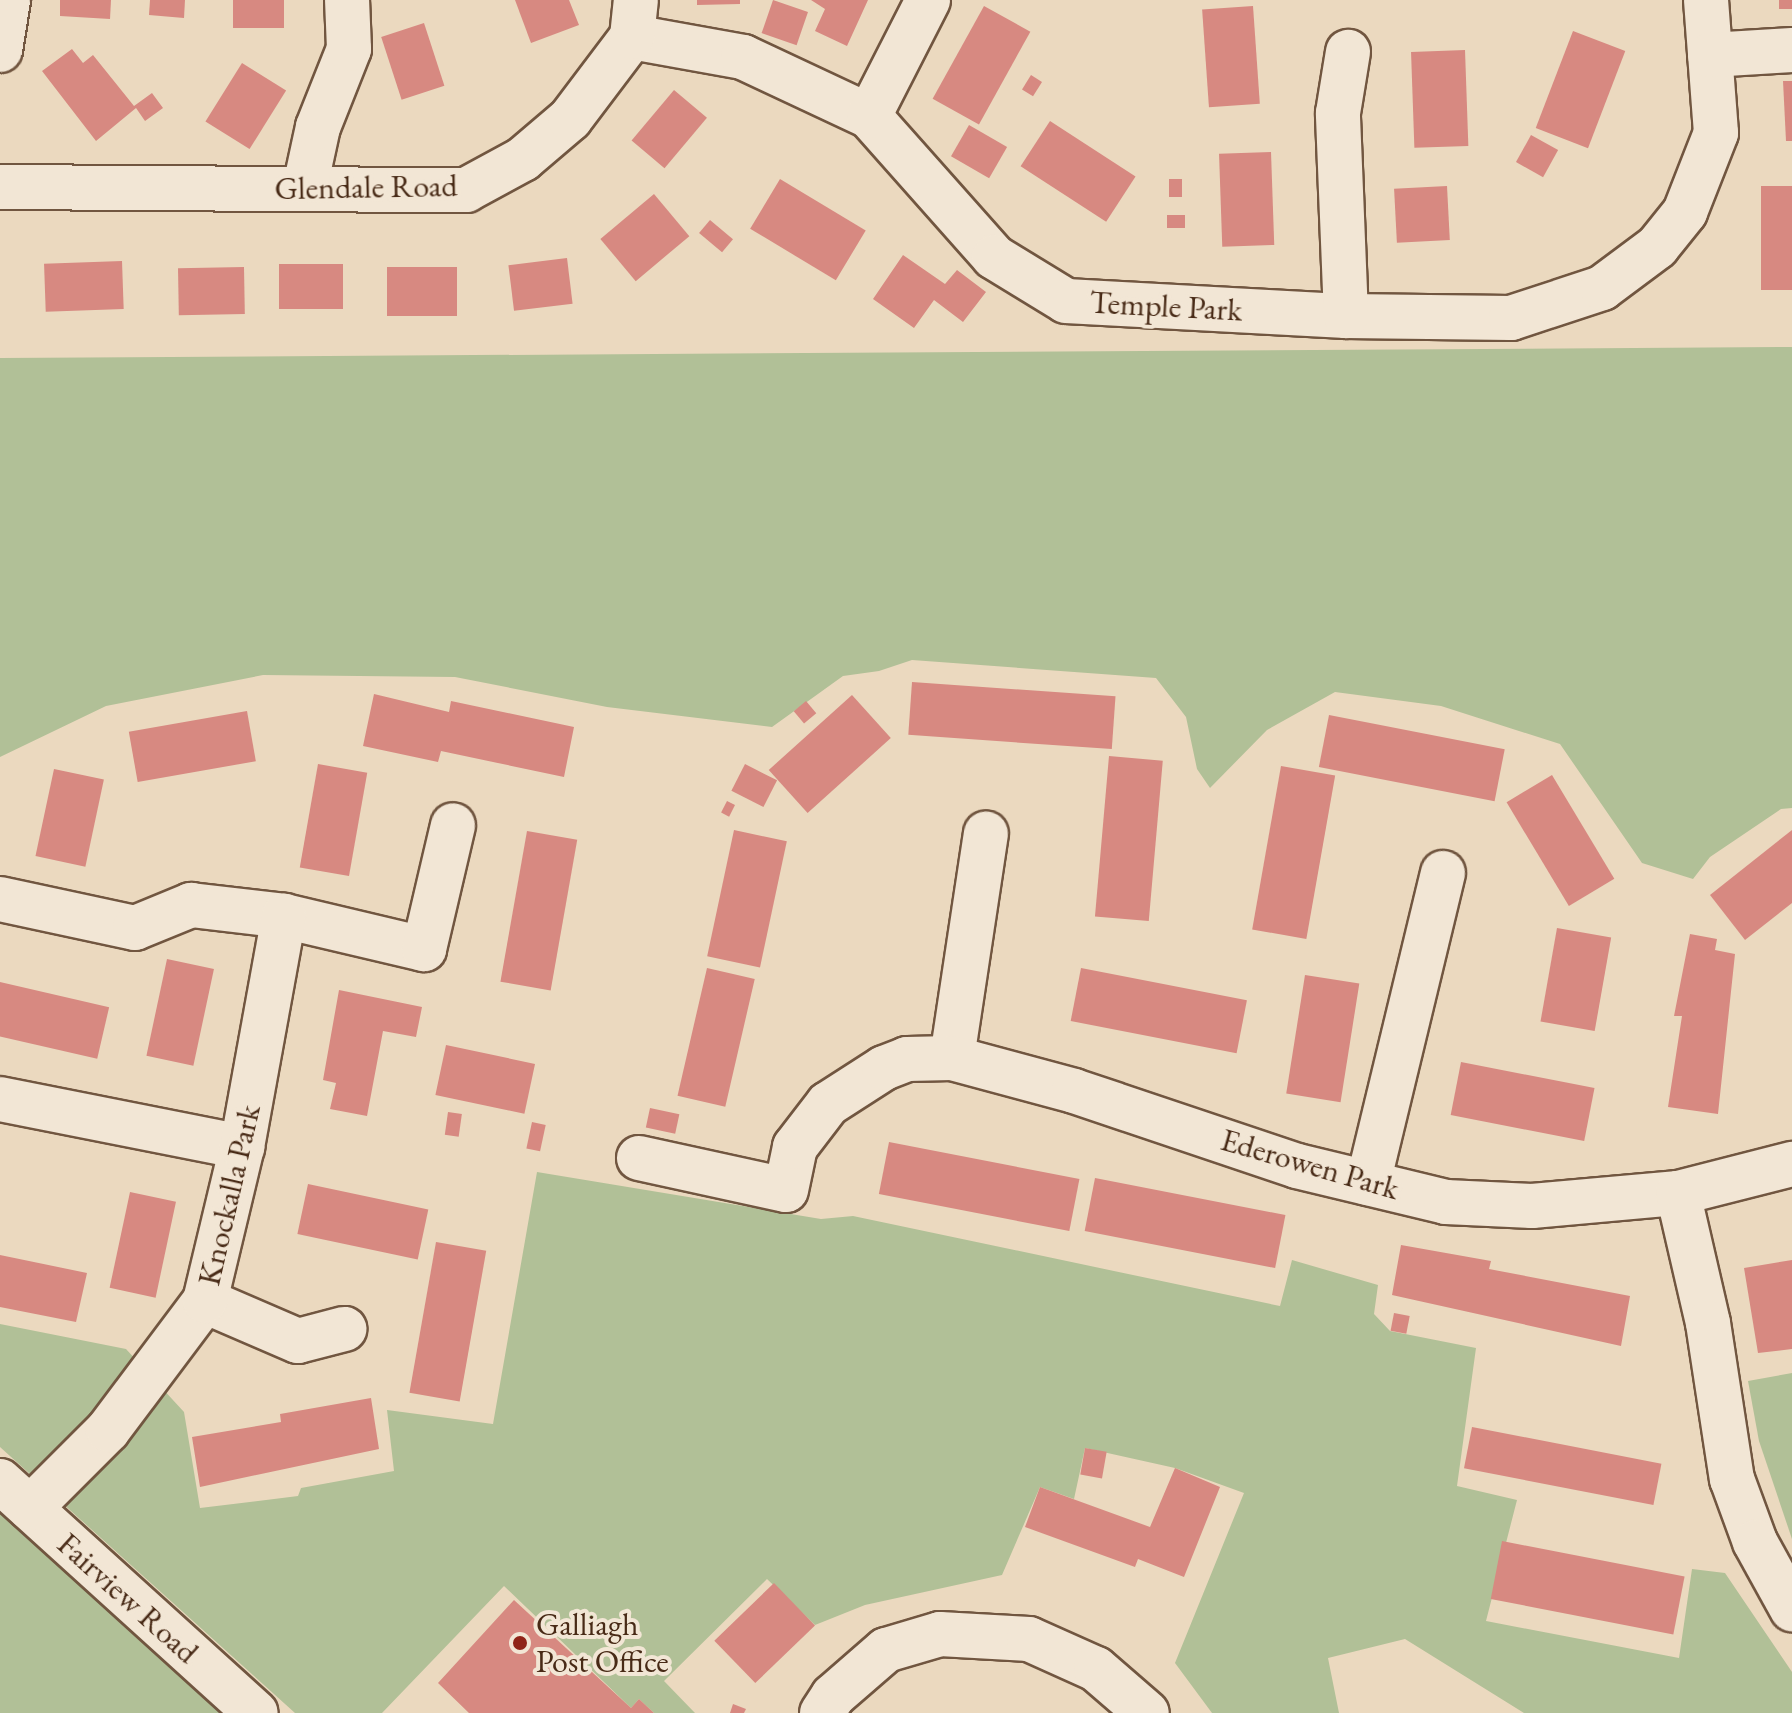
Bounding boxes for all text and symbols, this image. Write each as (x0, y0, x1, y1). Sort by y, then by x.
street label: Glendale Road (274, 166, 458, 208)
street label: Temple Park (1089, 283, 1243, 329)
street label: Knockalla Park (190, 1101, 268, 1289)
street label: Ederowen Park (1217, 1120, 1403, 1208)
street label: Fairview Road (50, 1525, 206, 1671)
place label: Galliagh Post Office (536, 1606, 669, 1681)
marker: Galliagh Post Office (511, 1634, 529, 1652)

